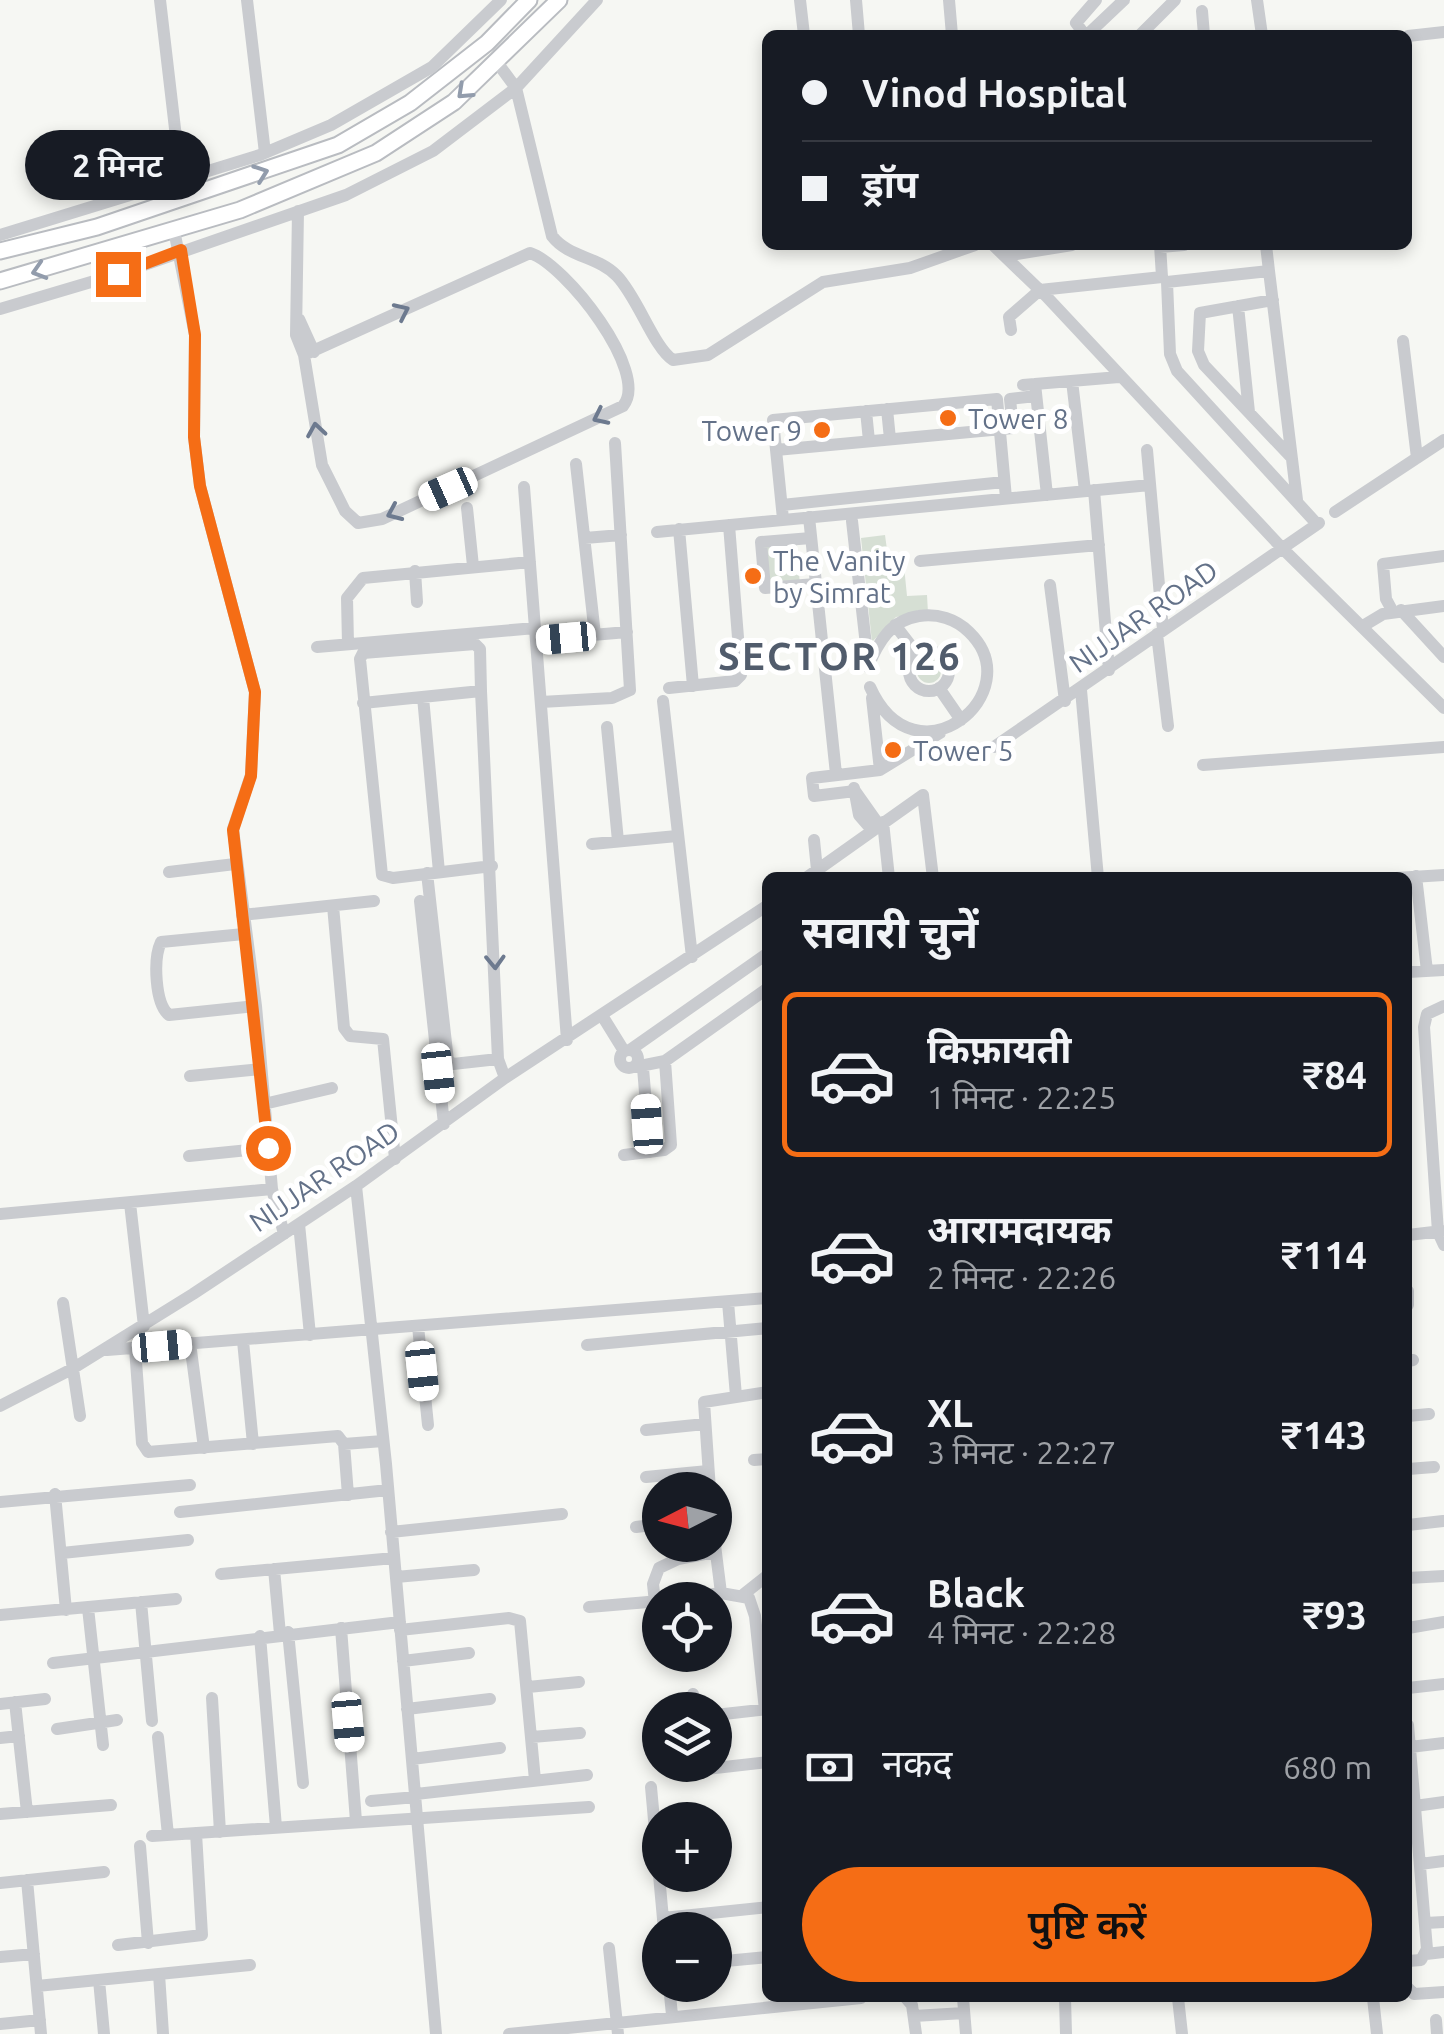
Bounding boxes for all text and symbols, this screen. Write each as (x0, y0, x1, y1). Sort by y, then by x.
text: Vinod Hospital (862, 72, 1127, 114)
one-way arrow (457, 80, 476, 98)
callout: 2 मिनट (26, 129, 210, 199)
text: 2 मिनट (72, 147, 163, 183)
text: ड्रॉप (862, 163, 918, 205)
one-way arrow (251, 164, 268, 185)
route end (96, 252, 141, 297)
one-way arrow (31, 259, 48, 280)
one-way arrow (392, 303, 410, 323)
place label: Tower 8 (968, 403, 1069, 434)
one-way arrow (593, 405, 611, 425)
marker: Tower 8 (937, 407, 959, 429)
place label: Tower 9 (701, 415, 802, 446)
marker: Tower 9 (811, 419, 833, 441)
one-way arrow (307, 422, 328, 438)
car (414, 463, 482, 515)
one-way arrow (386, 501, 404, 521)
place label: The Vanity by Simrat (773, 545, 905, 608)
street label: NIJJAR ROAD (1063, 554, 1223, 678)
marker: The Vanity by Simrat (742, 565, 764, 587)
car (535, 620, 597, 656)
district label: SECTOR 126 (718, 635, 962, 677)
place label: Tower 5 (913, 735, 1014, 766)
marker: Tower 5 (882, 739, 904, 761)
text: सवारी चुनें (802, 906, 978, 957)
one-way arrow (485, 955, 506, 971)
text: किफ़ायती (927, 1028, 1071, 1070)
icon: car (807, 1030, 897, 1120)
car (420, 1042, 456, 1104)
text: ₹84 (1303, 1054, 1367, 1096)
text: 1 मिनट · 22:25 (927, 1079, 1116, 1115)
car (630, 1093, 664, 1155)
street label: NIJJAR ROAD (243, 1115, 405, 1237)
route start (246, 1126, 291, 1171)
text: आरामदायक (927, 1208, 1111, 1250)
icon: car (807, 1210, 897, 1300)
text: ₹114 (1281, 1234, 1367, 1276)
text: 2 मिनट · 22:26 (927, 1259, 1116, 1295)
car (131, 1328, 193, 1364)
car (404, 1340, 440, 1402)
icon: car (807, 1390, 897, 1480)
text: XL (927, 1392, 973, 1434)
text: ₹143 (1281, 1414, 1367, 1456)
text: 3 मिनट · 22:27 (927, 1434, 1116, 1470)
north arrow (642, 1472, 732, 1562)
map controls (642, 1472, 732, 2002)
icon: car (807, 1570, 897, 1660)
text: Black (927, 1572, 1025, 1614)
button: locate (642, 1582, 732, 1672)
text: ₹93 (1303, 1594, 1367, 1636)
text: 4 मिनट · 22:28 (927, 1614, 1116, 1650)
car (330, 1691, 366, 1753)
button: layers (642, 1692, 732, 1782)
icon: cash (802, 1740, 857, 1795)
text: नकद (882, 1742, 952, 1784)
text: 680 m (1283, 1749, 1372, 1785)
button: + (642, 1802, 732, 1892)
button: पुष्टि करें (802, 1867, 1372, 1982)
button: − (642, 1912, 732, 2002)

